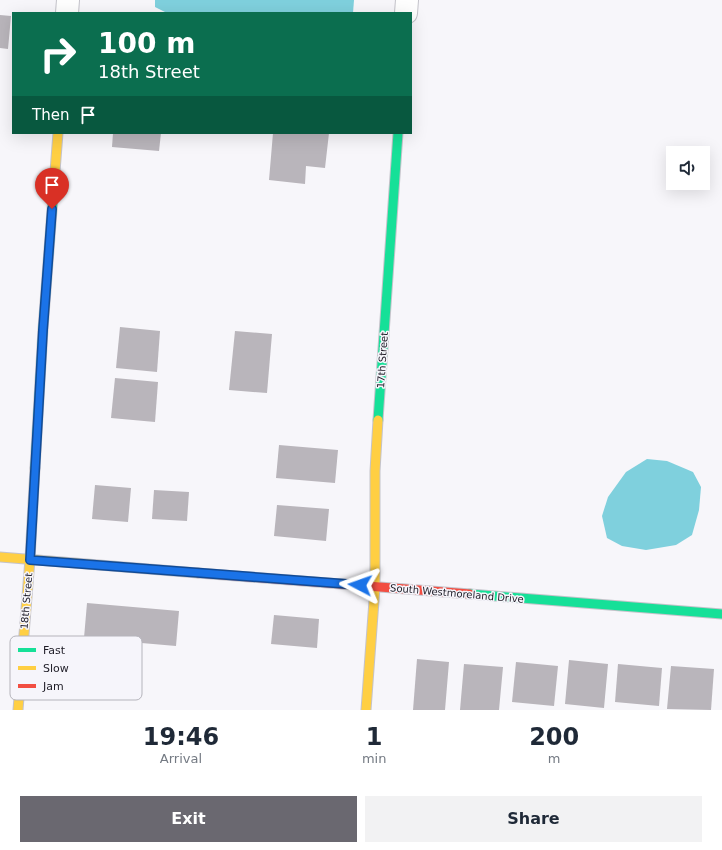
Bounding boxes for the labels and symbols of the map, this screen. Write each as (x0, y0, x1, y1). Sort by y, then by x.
pin (35, 168, 69, 209)
street label: 17th Street (375, 331, 390, 389)
position arrow (339, 564, 381, 606)
street label: 18th Street (19, 572, 34, 630)
street label: South Westmoreland Drive (390, 582, 524, 605)
legend (10, 636, 142, 700)
text: Fast (43, 644, 66, 657)
text: Slow (43, 662, 69, 675)
text: Jam (42, 680, 64, 693)

